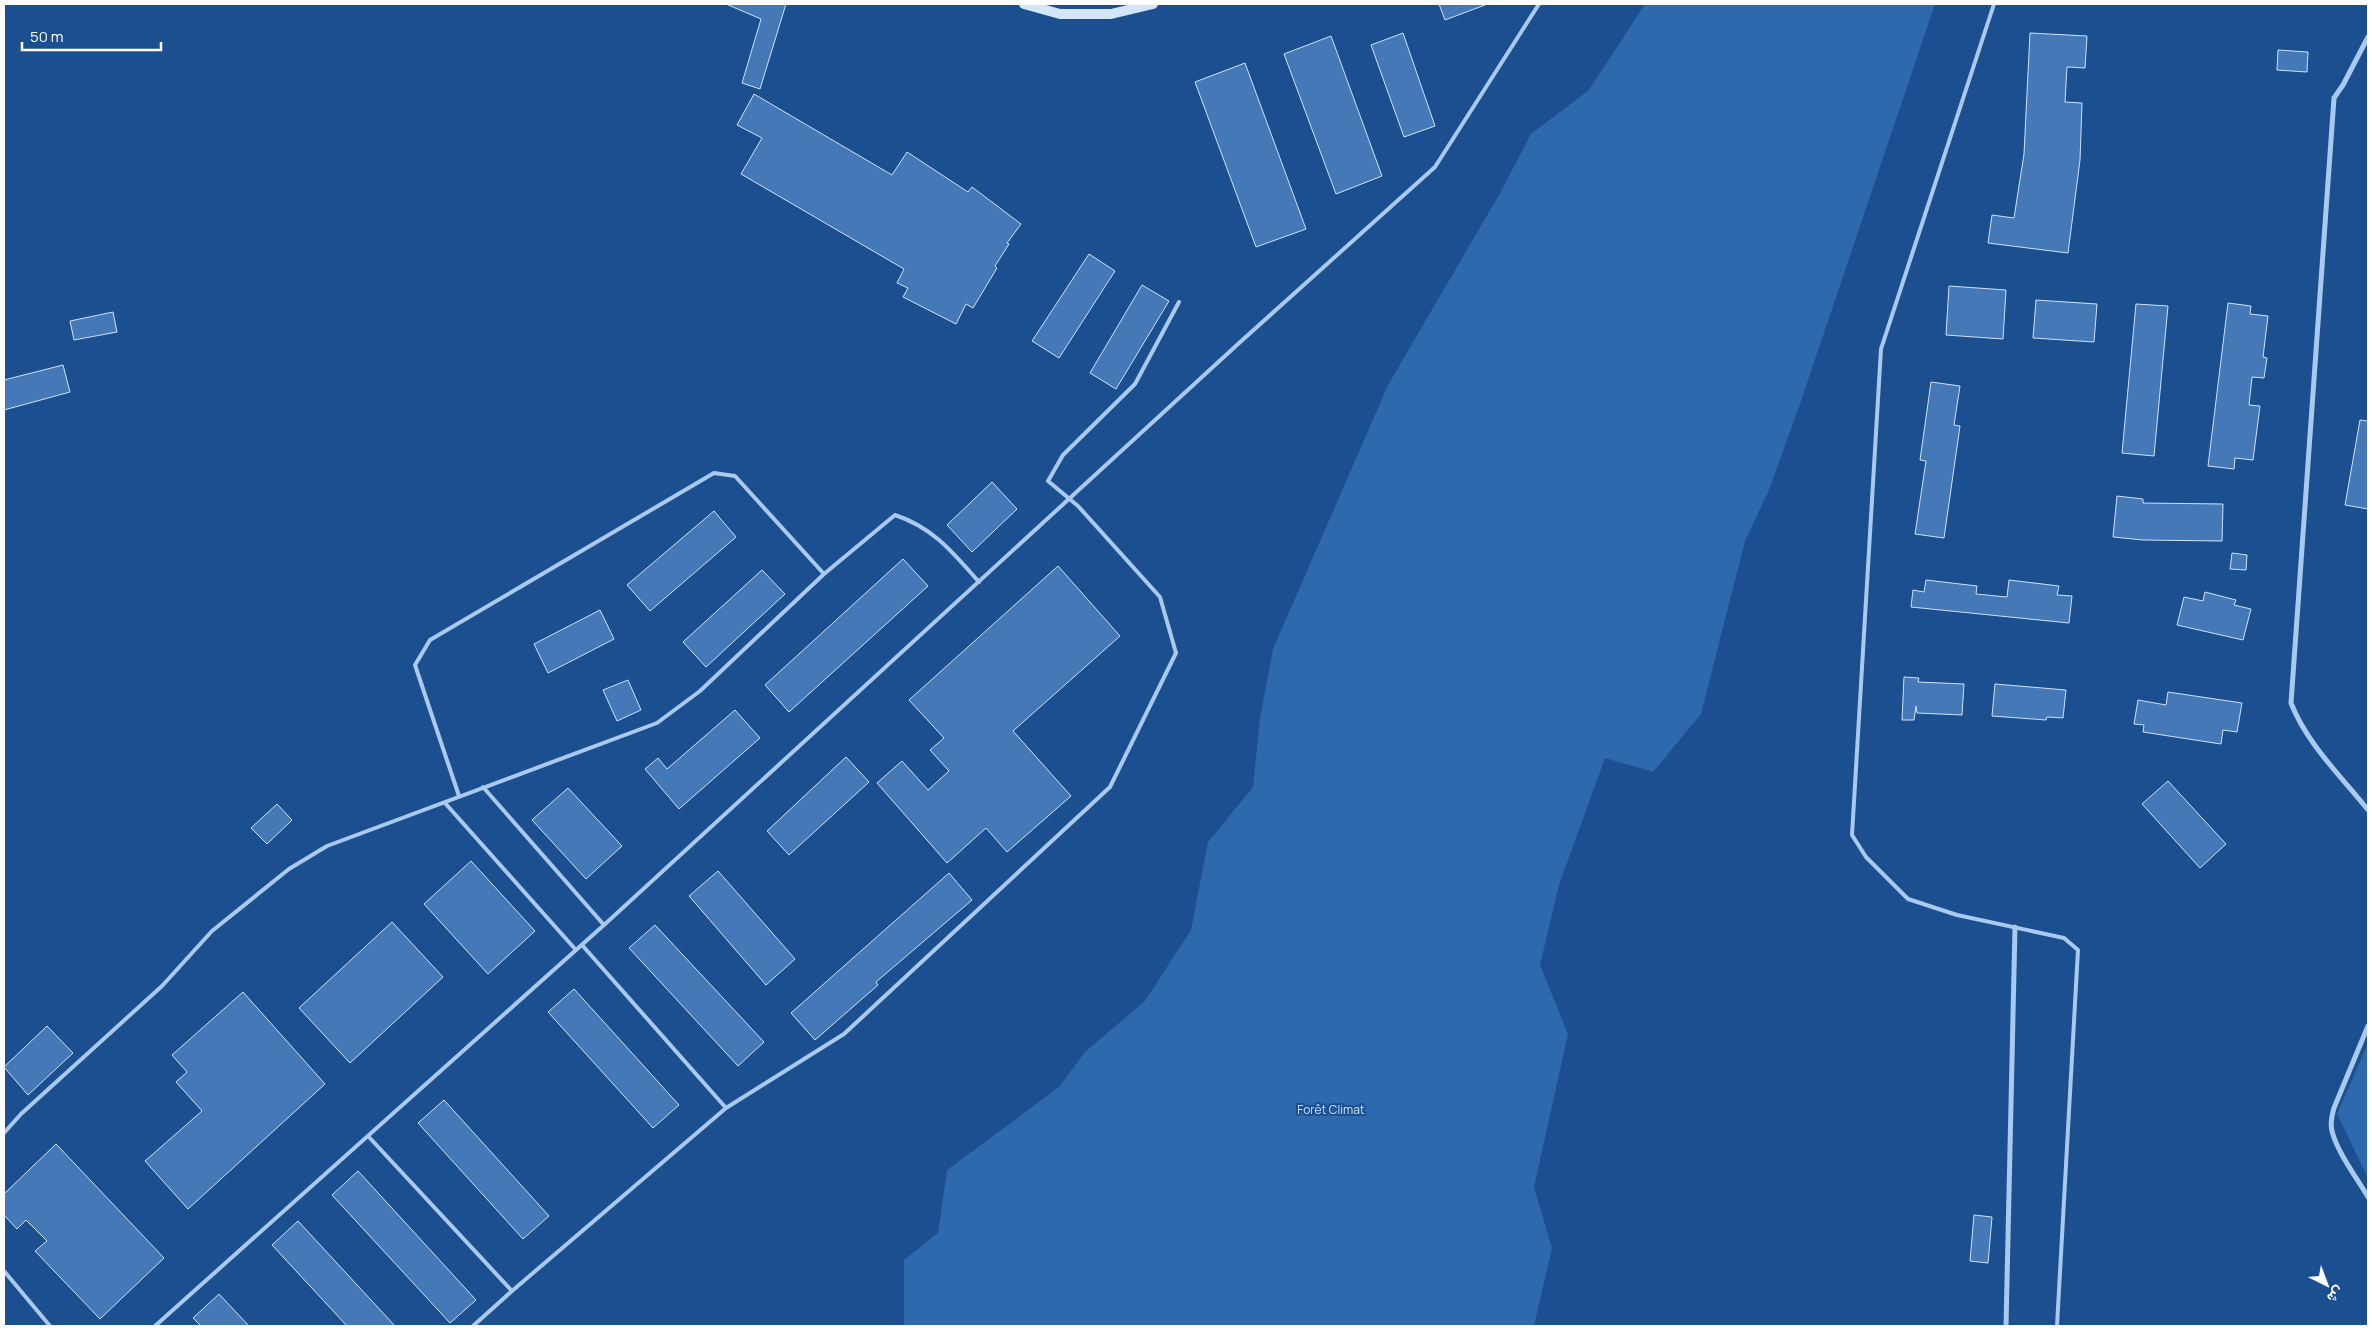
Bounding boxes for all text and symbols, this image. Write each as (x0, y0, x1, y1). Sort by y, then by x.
scale bar (22, 20, 161, 52)
text: 50 m (30, 26, 64, 47)
park label: Forêt Climat (1297, 1101, 1365, 1118)
north arrow (2302, 1260, 2352, 1310)
text: ش (2323, 1282, 2349, 1308)

